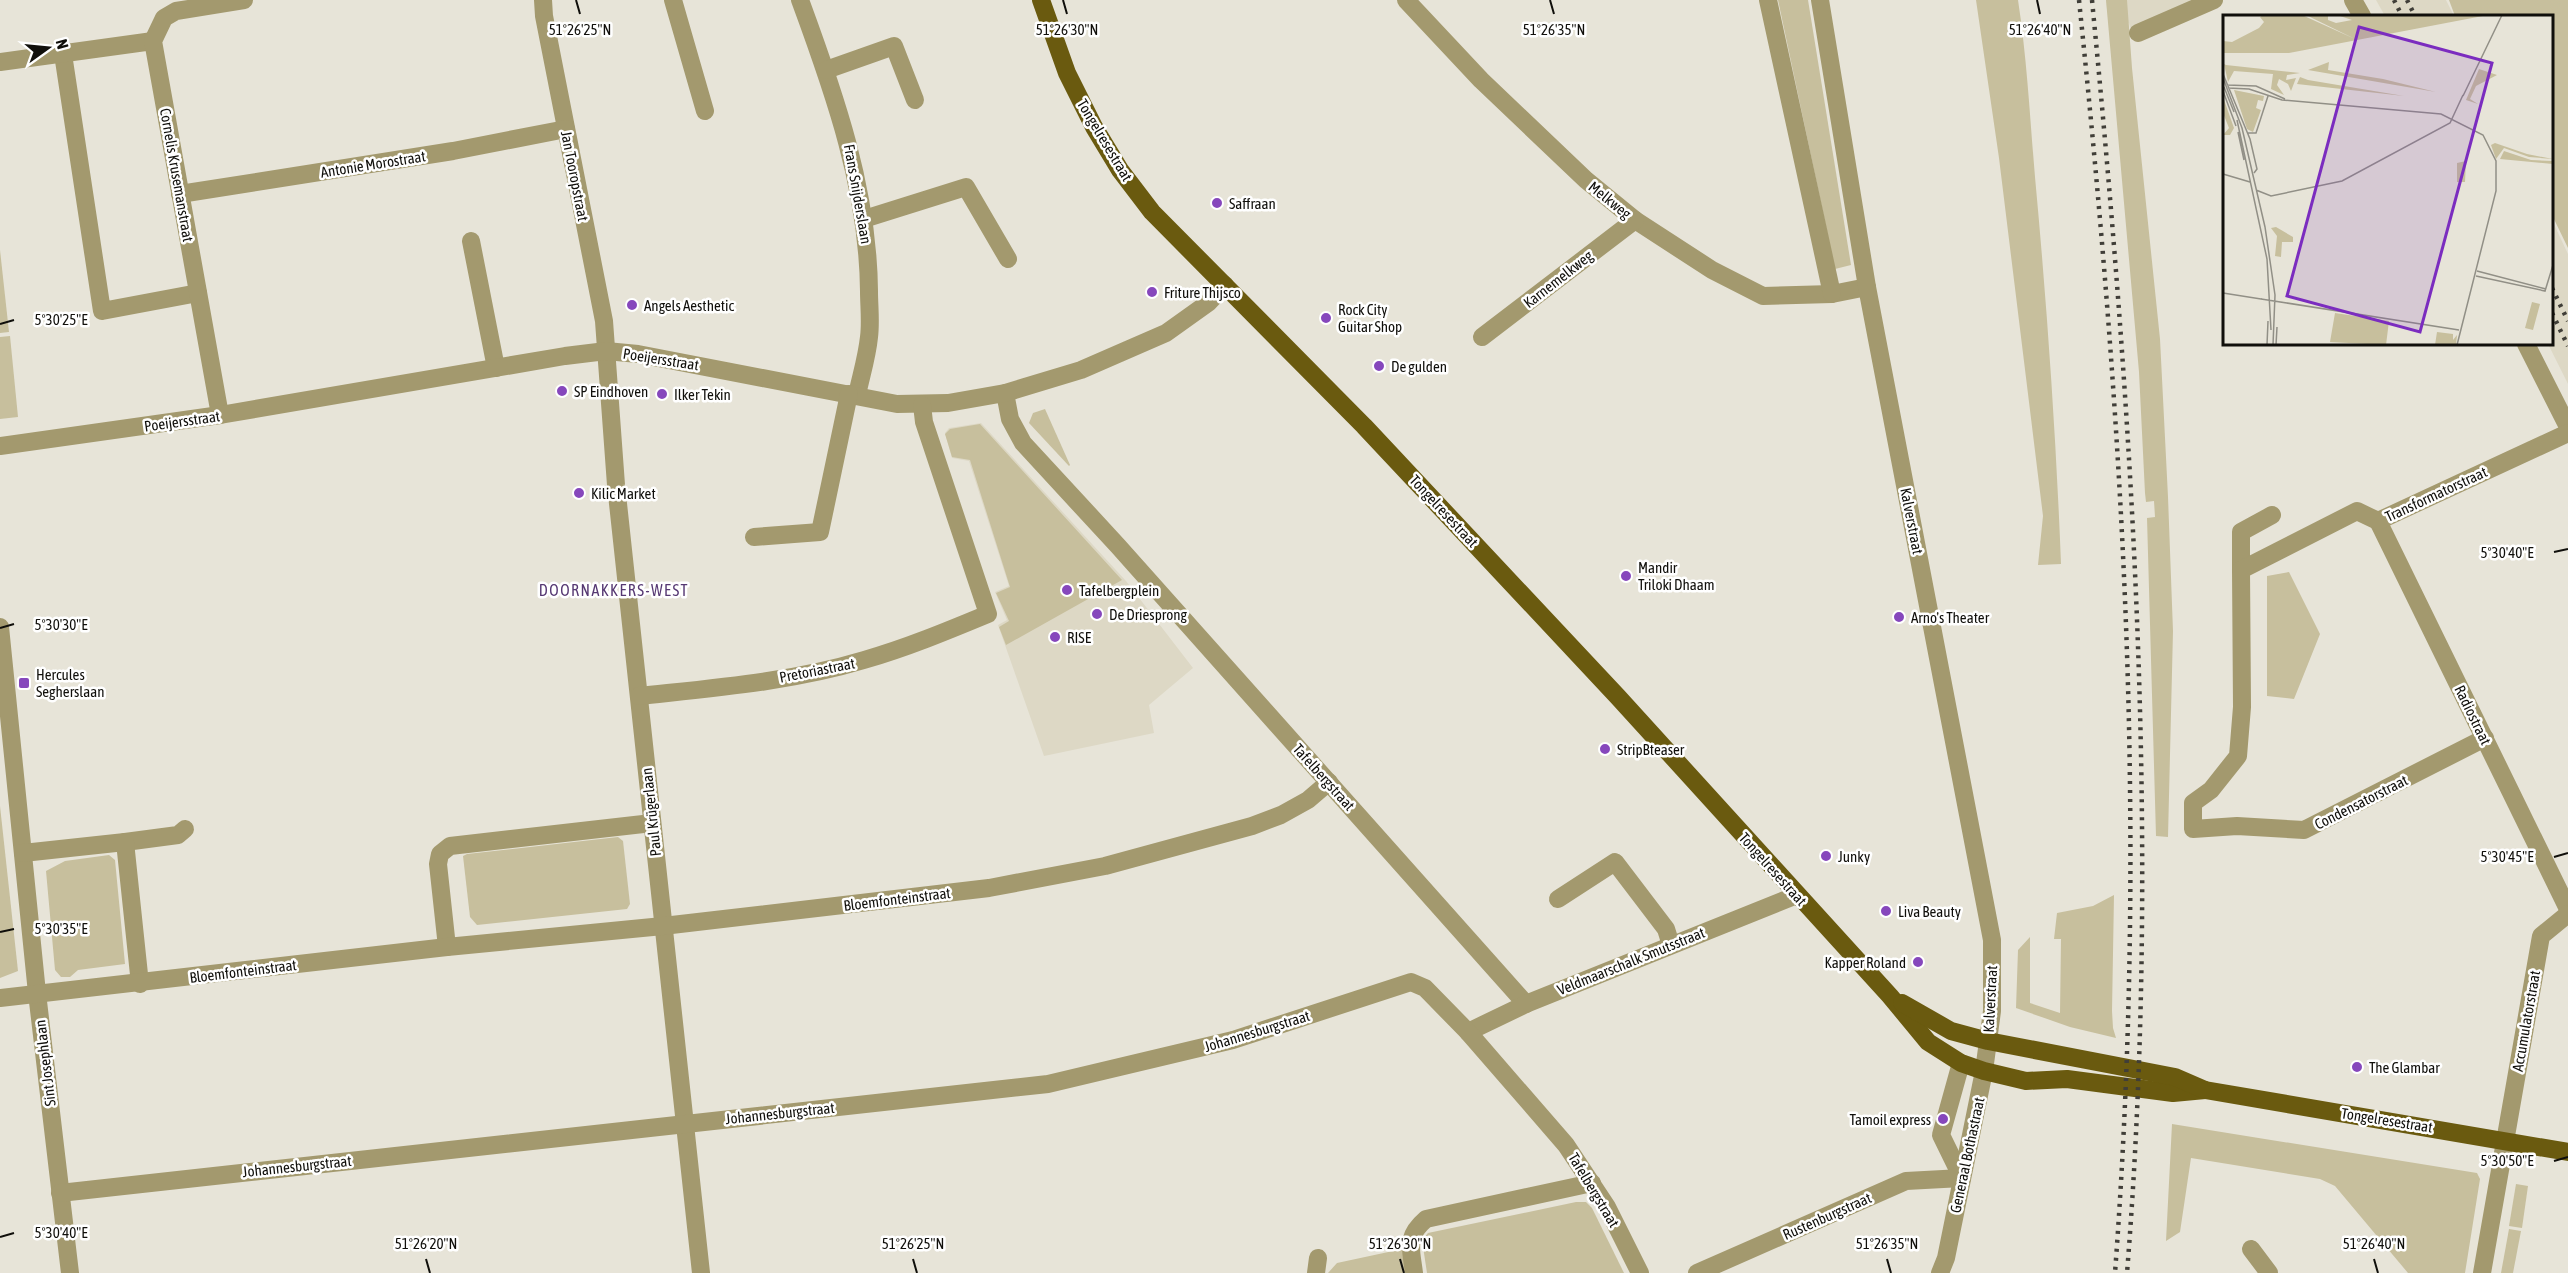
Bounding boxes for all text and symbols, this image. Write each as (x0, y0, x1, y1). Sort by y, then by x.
inset map (2223, 15, 2553, 345)
north arrow (18, 18, 78, 78)
text: 51°26'25"N (549, 21, 611, 38)
text: 51°26'30"N (1036, 21, 1098, 38)
text: 51°26'35"N (1523, 21, 1585, 38)
text: 51°26'40"N (2009, 21, 2071, 38)
text: N (53, 37, 72, 51)
street label: Tongelresestraat (1074, 96, 1136, 184)
street label: Cornelis Krusemanstraat (157, 107, 197, 243)
street label: Jan Tooropstraat (558, 129, 592, 223)
street label: Frans Snijderslaan (841, 143, 875, 245)
street label: Antonie Morostraat (319, 147, 427, 181)
street label: Melkweg (1585, 178, 1635, 223)
place label: Saffraan (1229, 195, 1276, 212)
marker: Saffraan (1210, 196, 1224, 210)
street label: Karnemelkweg (1520, 246, 1596, 311)
place label: Friture Thijsco (1164, 284, 1241, 301)
marker: Friture Thijsco (1145, 285, 1159, 299)
place label: Angels Aesthetic (644, 297, 735, 314)
marker: Angels Aesthetic (625, 298, 639, 312)
place label: Rock City Guitar Shop (1338, 301, 1402, 335)
text: 5°30'25"E (34, 311, 88, 328)
marker: Rock City Guitar Shop (1319, 311, 1333, 325)
street label: Poeijersstraat (622, 345, 700, 373)
place label: De gulden (1391, 358, 1447, 375)
marker: De gulden (1372, 359, 1386, 373)
place label: SP Eindhoven (574, 383, 648, 400)
marker: SP Eindhoven (555, 384, 569, 398)
place label: Ilker Tekin (674, 386, 731, 403)
marker: Ilker Tekin (655, 387, 669, 401)
street label: Poeijersstraat (143, 407, 221, 435)
street label: Transformatorstraat (2382, 463, 2490, 525)
street label: Tongelresestraat (1406, 471, 1482, 551)
place label: Kilic Market (591, 485, 656, 502)
marker: Kilic Market (572, 486, 586, 500)
street label: Kalverstraat (1897, 486, 1927, 556)
text: 5°30'40"E (2480, 544, 2534, 561)
place label: Mandir Triloki Dhaam (1638, 559, 1715, 593)
marker: Mandir Triloki Dhaam (1619, 569, 1633, 583)
district label: DOORNAKKERS-WEST (539, 581, 689, 599)
place label: Tafelbergplein (1079, 582, 1159, 599)
marker: Tafelbergplein (1060, 583, 1074, 597)
place label: De Driesprong (1109, 606, 1188, 623)
marker: De Driesprong (1090, 607, 1104, 621)
place label: Arno's Theater (1911, 609, 1990, 626)
marker: Arno's Theater (1892, 610, 1906, 624)
text: 5°30'30"E (34, 616, 88, 633)
place label: RISE (1067, 629, 1092, 646)
marker: RISE (1048, 630, 1062, 644)
street label: Pretoriastraat (778, 654, 856, 686)
place label: Hercules Segherslaan (36, 666, 105, 700)
marker: Hercules Segherslaan (17, 676, 31, 690)
street label: Radiostraat (2451, 682, 2495, 748)
street label: Tafelbergstraat (1290, 740, 1358, 814)
place label: StripBteaser (1617, 741, 1685, 758)
marker: StripBteaser (1598, 742, 1612, 756)
street label: Paul Krügerlaan (638, 767, 664, 857)
street label: Condensatorstraat (2312, 771, 2410, 833)
street label: Tongelresestraat (1736, 829, 1810, 909)
place label: Junky (1838, 848, 1870, 865)
text: 5°30'45"E (2480, 848, 2534, 865)
marker: Junky (1819, 849, 1833, 863)
street label: Bloemfonteinstraat (842, 884, 952, 914)
place label: Liva Beauty (1898, 903, 1961, 920)
marker: Liva Beauty (1879, 904, 1893, 918)
text: 5°30'35"E (34, 920, 88, 937)
street label: Veldmaarschalk Smutsstraat (1555, 924, 1707, 998)
place label: Kapper Roland (1825, 954, 1906, 971)
marker: Kapper Roland (1911, 955, 1925, 969)
street label: Bloemfonteinstraat (188, 956, 298, 986)
street label: Kalverstraat (1980, 965, 2000, 1033)
street label: Accumulatorstraat (2509, 969, 2543, 1073)
street label: Johannesburgstraat (1202, 1007, 1312, 1055)
street label: Sint Josephlaan (31, 1019, 59, 1107)
place label: The Glambar (2369, 1059, 2440, 1076)
marker: The Glambar (2350, 1060, 2364, 1074)
street label: Generaal Bothastraat (1946, 1096, 1988, 1214)
street label: Johannesburgstraat (725, 1099, 835, 1127)
street label: Tongelresestraat (2340, 1104, 2434, 1136)
place label: Tamoil express (1850, 1111, 1931, 1128)
marker: Tamoil express (1936, 1112, 1950, 1126)
street label: Tafelbergstraat (1565, 1150, 1623, 1230)
street label: Johannesburgstraat (242, 1152, 352, 1180)
text: 5°30'50"E (2480, 1152, 2534, 1169)
street label: Rustenburgstraat (1780, 1189, 1874, 1243)
text: 5°30'40"E (34, 1224, 88, 1241)
text: 51°26'20"N (395, 1235, 457, 1252)
text: 51°26'25"N (882, 1235, 944, 1252)
text: 51°26'30"N (1369, 1235, 1431, 1252)
text: 51°26'35"N (1856, 1235, 1918, 1252)
text: 51°26'40"N (2343, 1235, 2405, 1252)

